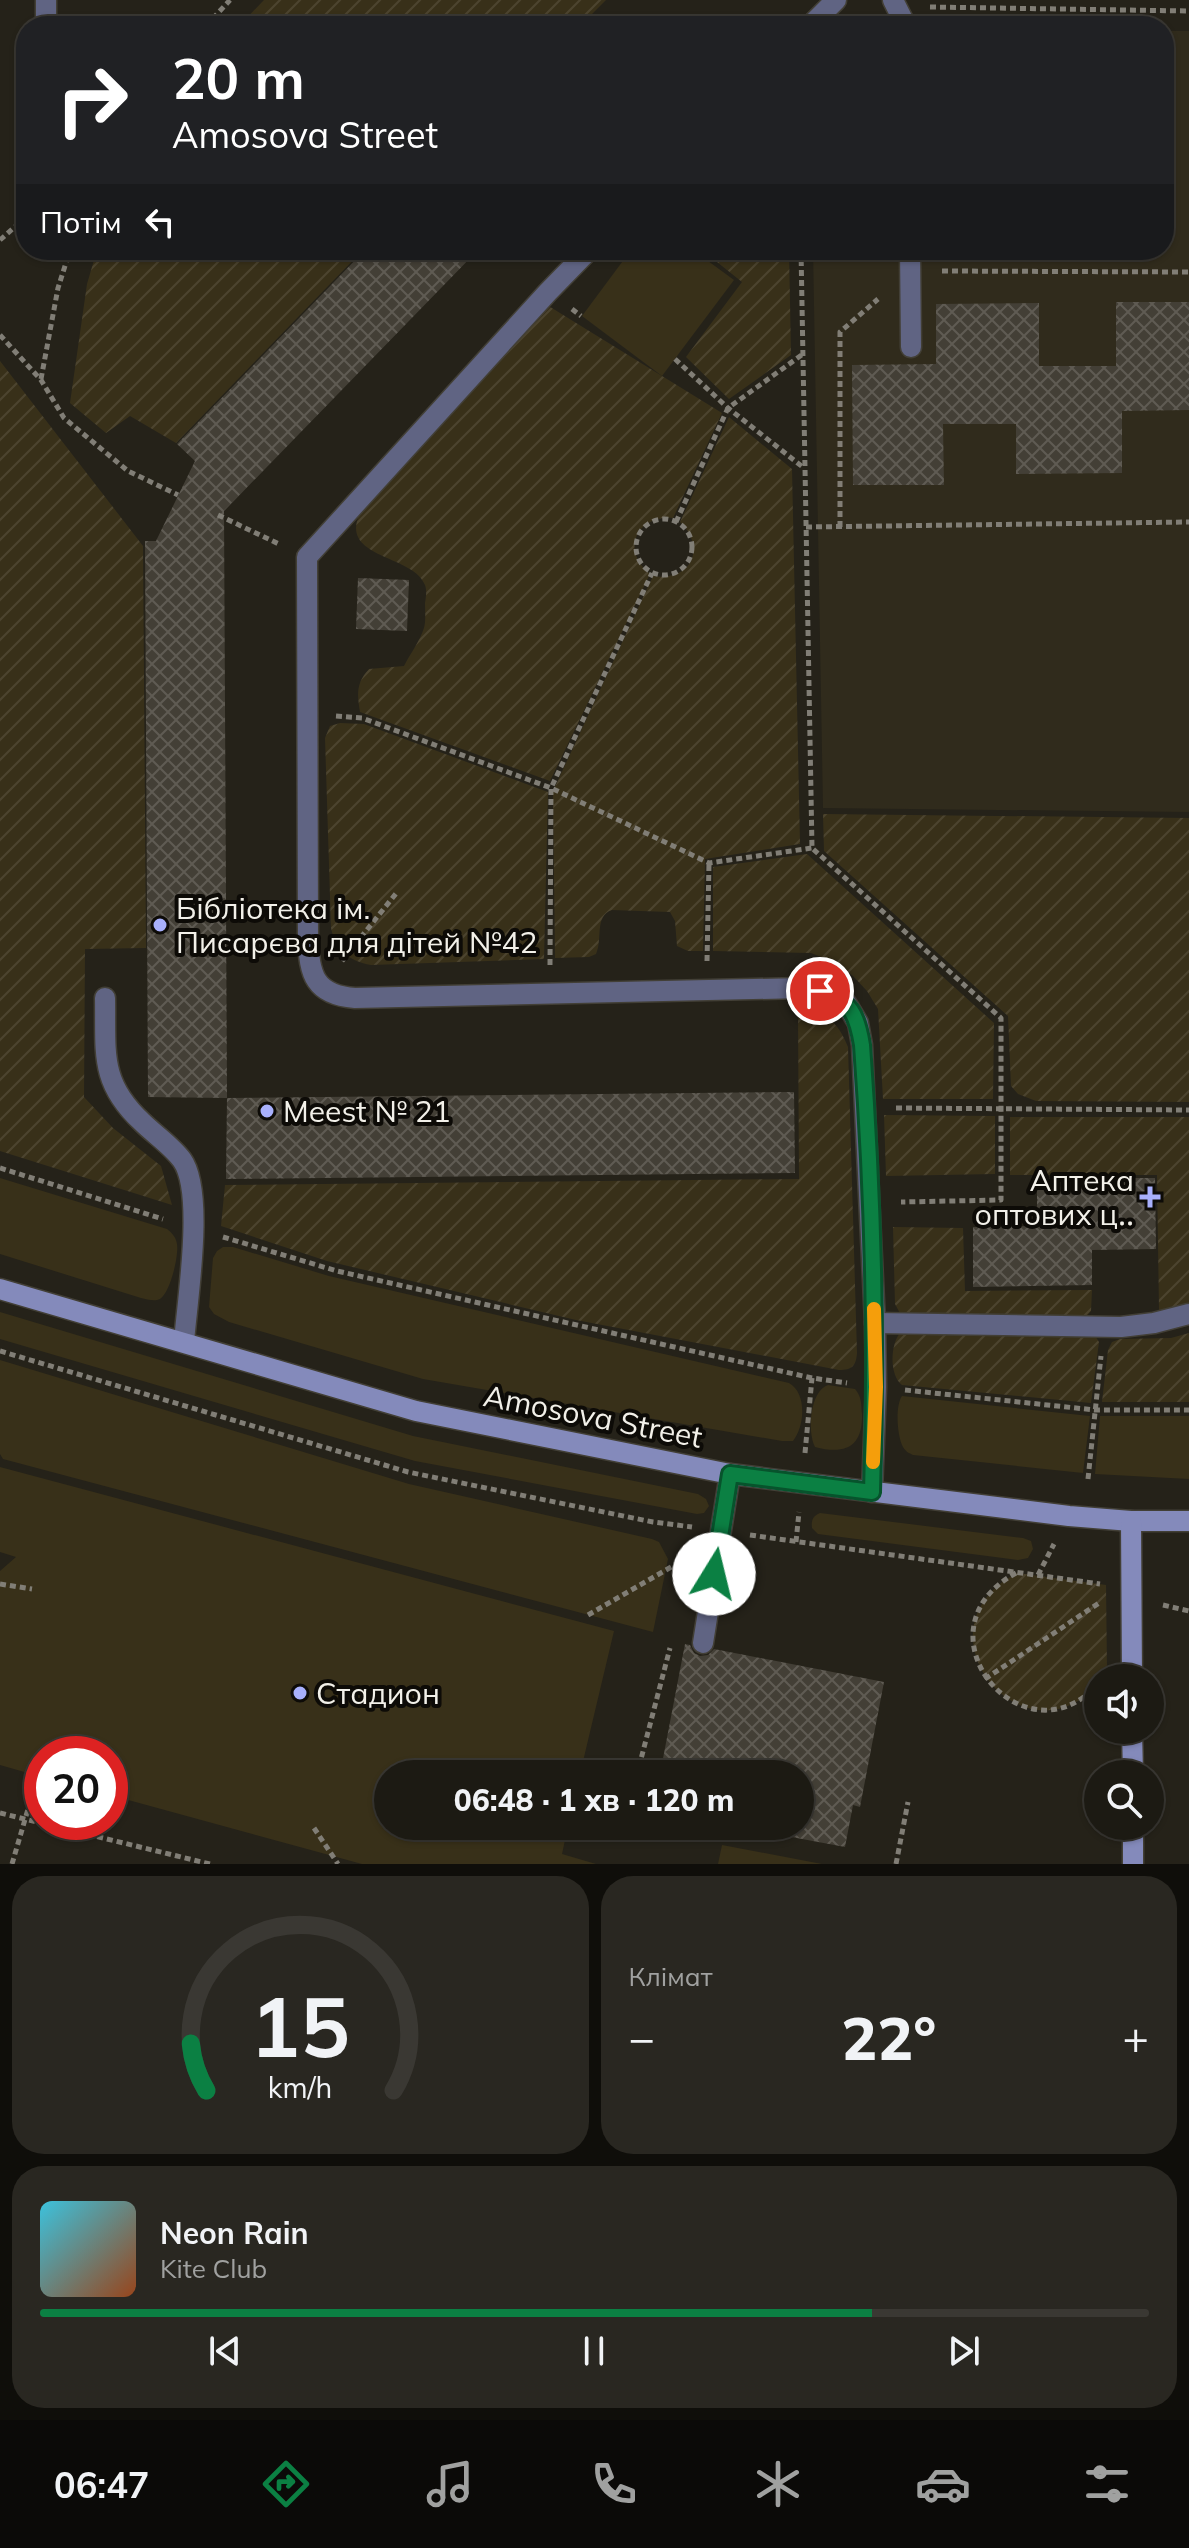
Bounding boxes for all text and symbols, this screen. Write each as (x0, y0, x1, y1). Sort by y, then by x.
text: 20 m (172, 43, 305, 113)
icon: right (40, 48, 144, 152)
text: Amosova Street (172, 112, 438, 157)
icon: left (138, 200, 182, 244)
text: Потім (40, 203, 122, 241)
place label: Бібліотека ім. Писарєва для дітей №42 (176, 889, 538, 961)
marker: Бібліотека ім. Писарєва для дітей №42 (151, 916, 169, 934)
pin (786, 957, 854, 1025)
icon: arrive (798, 969, 842, 1013)
place label: Meest № 21 (283, 1092, 451, 1130)
marker: Meest № 21 (258, 1102, 276, 1120)
place label: Аптека оптових ц‥ (975, 1161, 1134, 1233)
marker: Аптека оптових ц‥ (1141, 1188, 1159, 1206)
street label: Amosova Street (481, 1376, 705, 1456)
position arrow (672, 1532, 756, 1616)
map controls (1084, 1664, 1164, 1840)
button: sound (1084, 1664, 1164, 1744)
place label: Стадион (316, 1674, 440, 1712)
marker: Стадион (291, 1684, 309, 1702)
speed limit sign: 20 (24, 1736, 128, 1840)
button: search (1084, 1760, 1164, 1840)
text: 06:48 · 1 хв · 120 m (454, 1781, 734, 1819)
text: Клімат (629, 1960, 712, 1993)
text: 15 (250, 1973, 350, 2078)
text: 22° (841, 2000, 936, 2075)
text: − (629, 2010, 655, 2065)
text: + (1123, 2010, 1149, 2065)
text: km/h (268, 2069, 333, 2105)
text: Neon Rain (160, 2214, 309, 2252)
text: Kite Club (160, 2252, 267, 2285)
icon: previous (203, 2329, 247, 2373)
icon: pause (572, 2329, 616, 2373)
icon: next (942, 2329, 986, 2373)
icon: directions (258, 2456, 314, 2512)
icon: music (422, 2456, 478, 2512)
icon: phone (586, 2456, 642, 2512)
icon: climate (750, 2456, 806, 2512)
icon: car (915, 2456, 971, 2512)
icon: filters (1079, 2456, 1135, 2512)
text: 06:47 (54, 2462, 149, 2507)

